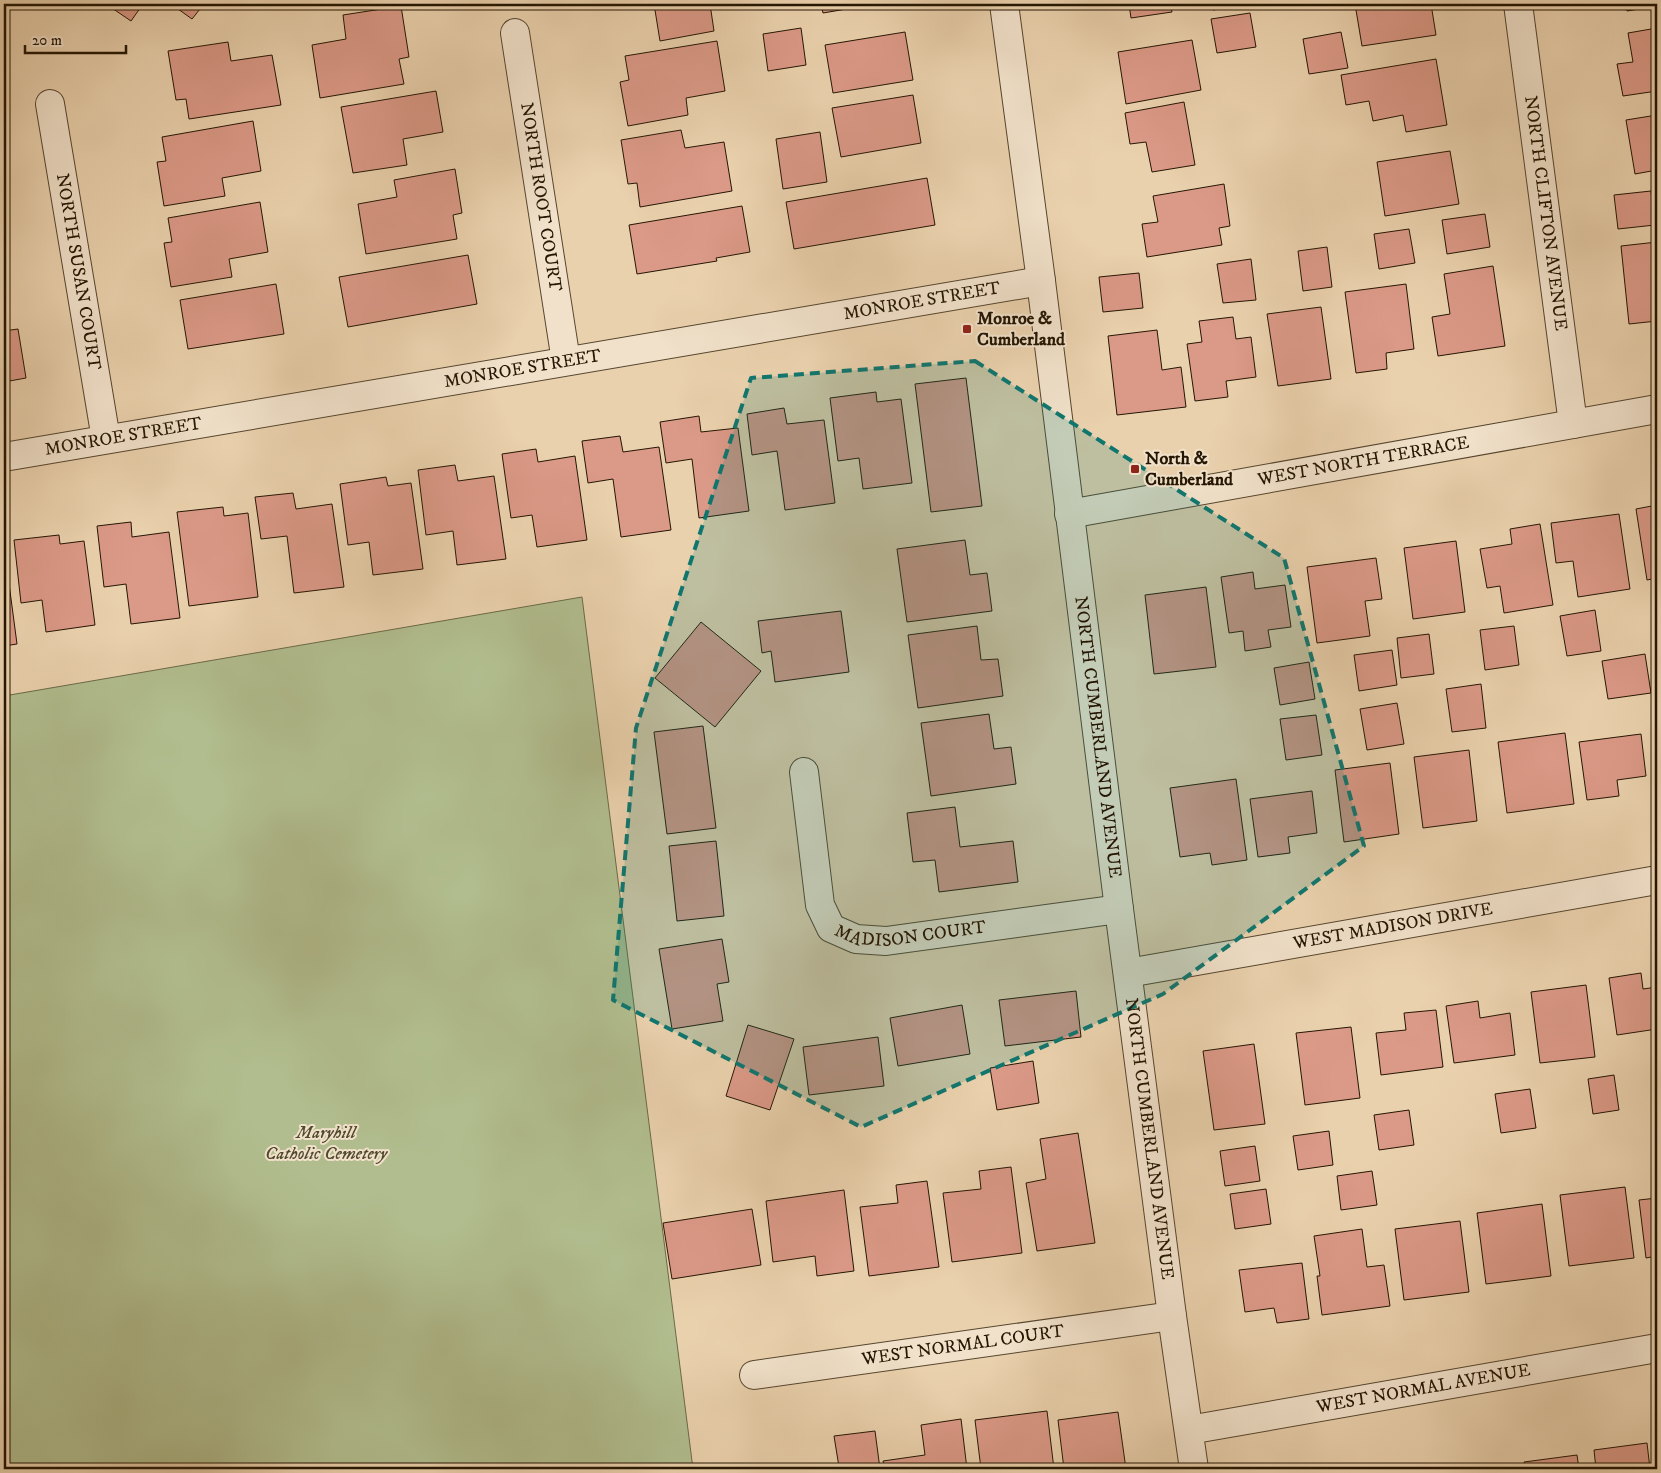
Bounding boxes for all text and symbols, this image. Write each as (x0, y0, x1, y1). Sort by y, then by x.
scale bar (25, 22, 126, 54)
text: 20 m (32, 31, 62, 50)
street label: NORTH CLIFTON AVENUE (1519, 94, 1572, 332)
street label: NORTH ROOT COURT (515, 101, 566, 293)
street label: NORTH SUSAN COURT (51, 172, 105, 372)
street label: MONROE STREET (842, 277, 1002, 325)
place label: Monroe & Cumberland (977, 308, 1066, 351)
marker: Monroe & Cumberland (961, 323, 973, 335)
street label: MONROE STREET (442, 345, 603, 393)
street label: MONROE STREET (43, 413, 204, 461)
street label: WEST NORTH TERRACE (1255, 432, 1471, 491)
place label: North & Cumberland (1145, 448, 1234, 491)
marker: North & Cumberland (1129, 463, 1141, 475)
street label: NORTH CUMBERLAND AVENUE (1069, 595, 1126, 879)
street label: WEST MADISON DRIVE (1290, 898, 1495, 955)
street label: MADISON COURT (831, 916, 988, 952)
street label: NORTH CUMBERLAND AVENUE (1120, 997, 1178, 1281)
park label: Maryhill Catholic Cemetery (265, 1122, 388, 1165)
street label: WEST NORMAL COURT (859, 1320, 1066, 1371)
street label: WEST NORMAL AVENUE (1314, 1359, 1532, 1419)

